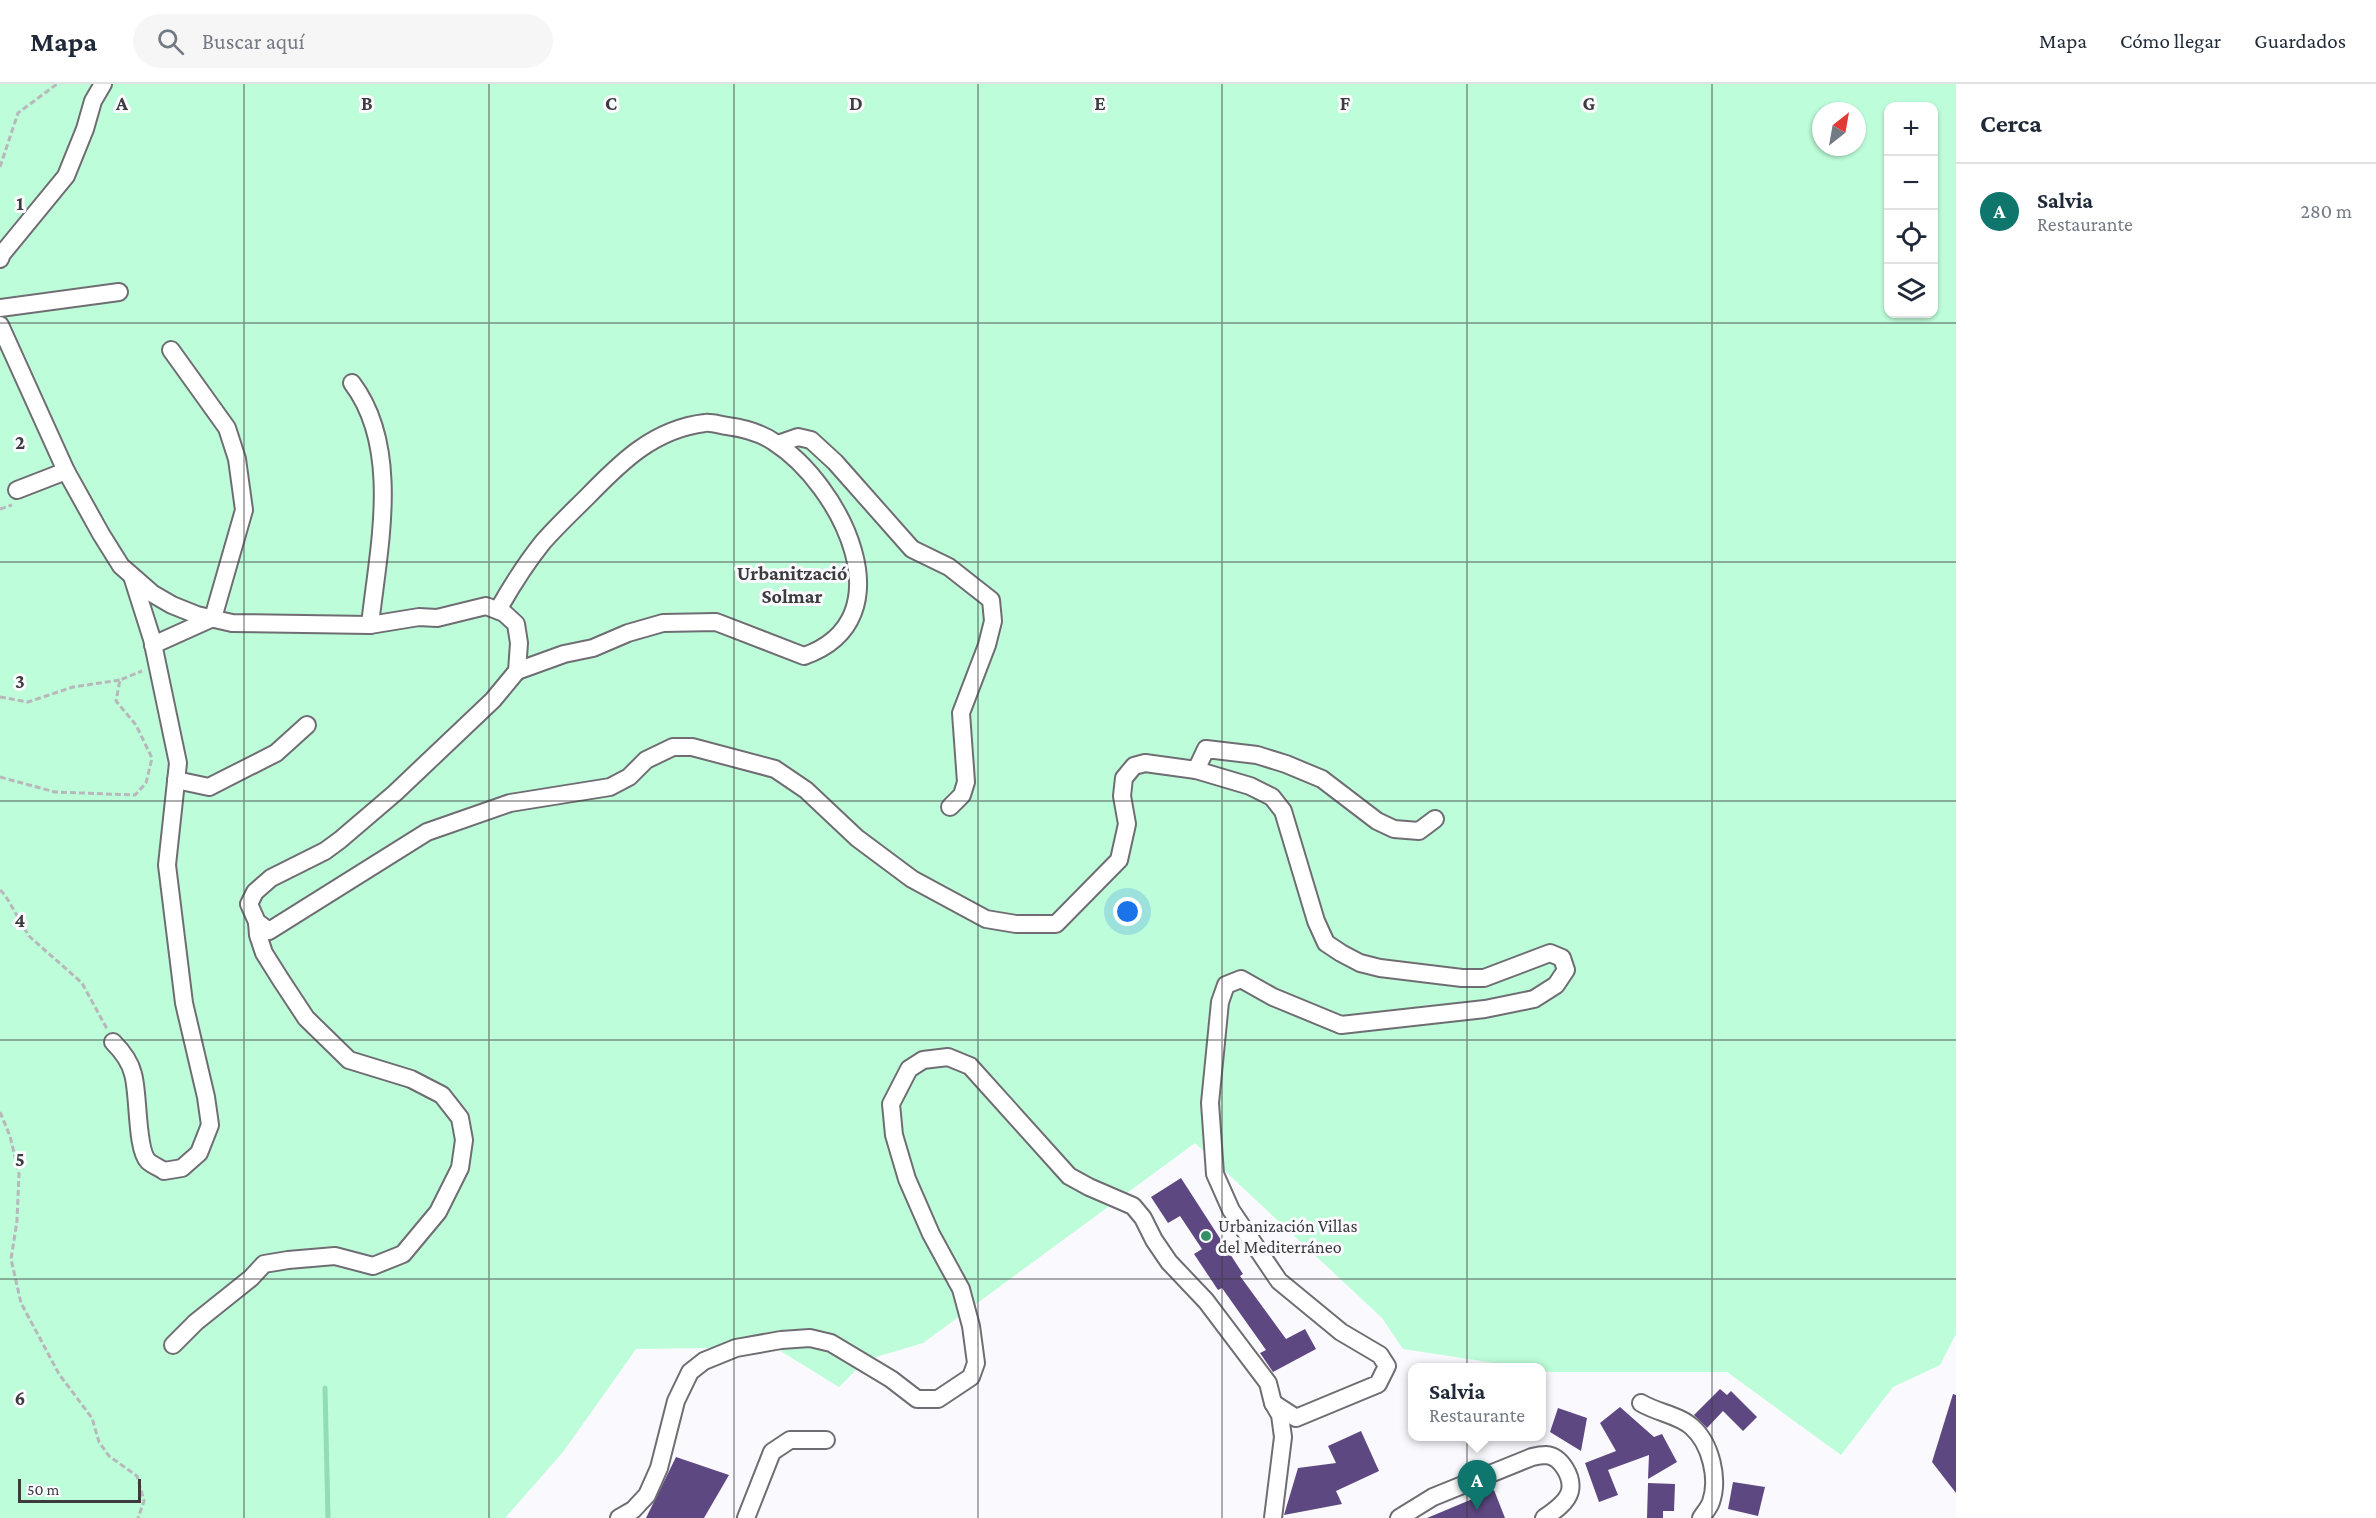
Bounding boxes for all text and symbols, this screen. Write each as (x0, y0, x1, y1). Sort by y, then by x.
search box (133, 14, 553, 68)
icon: search (154, 25, 187, 58)
text: Mapa (30, 26, 97, 57)
text: Buscar aquí (202, 29, 305, 54)
text: Mapa (2039, 29, 2087, 53)
text: Cómo llegar (2120, 29, 2221, 53)
text: Guardados (2254, 29, 2346, 53)
text: A (115, 92, 129, 114)
text: B (361, 92, 373, 114)
text: C (605, 92, 617, 114)
text: D (849, 92, 863, 114)
text: E (1094, 92, 1106, 114)
text: F (1340, 92, 1351, 114)
text: G (1583, 92, 1596, 114)
north arrow (1812, 102, 1866, 156)
map controls (1884, 102, 1938, 318)
button: + (1884, 102, 1938, 156)
text: Cerca (1980, 109, 2042, 138)
button: − (1884, 156, 1938, 210)
text: Salvia (2037, 188, 2093, 213)
text: 1 (16, 192, 24, 214)
text: A (1994, 200, 2005, 222)
text: 280 m (2301, 200, 2352, 222)
button: locate (1884, 210, 1938, 264)
text: Restaurante (2037, 213, 2133, 235)
button: layers (1884, 264, 1938, 318)
text: 2 (15, 431, 25, 453)
district label: Urbanització Solmar (737, 562, 847, 607)
text: 3 (15, 670, 25, 692)
your location (1113, 897, 1142, 926)
text: 4 (15, 909, 26, 931)
text: 5 (15, 1148, 25, 1170)
place label: Urbanización Villas del Mediterráneo (1218, 1216, 1358, 1257)
marker: Urbanización Villas del Mediterráneo (1199, 1229, 1213, 1243)
popup (1408, 1363, 1546, 1441)
text: Salvia (1429, 1379, 1485, 1404)
text: 6 (15, 1387, 25, 1409)
text: Restaurante (1429, 1404, 1525, 1426)
pin: A (1458, 1460, 1496, 1510)
scale bar (18, 1476, 141, 1504)
text: 50 m (27, 1481, 59, 1498)

